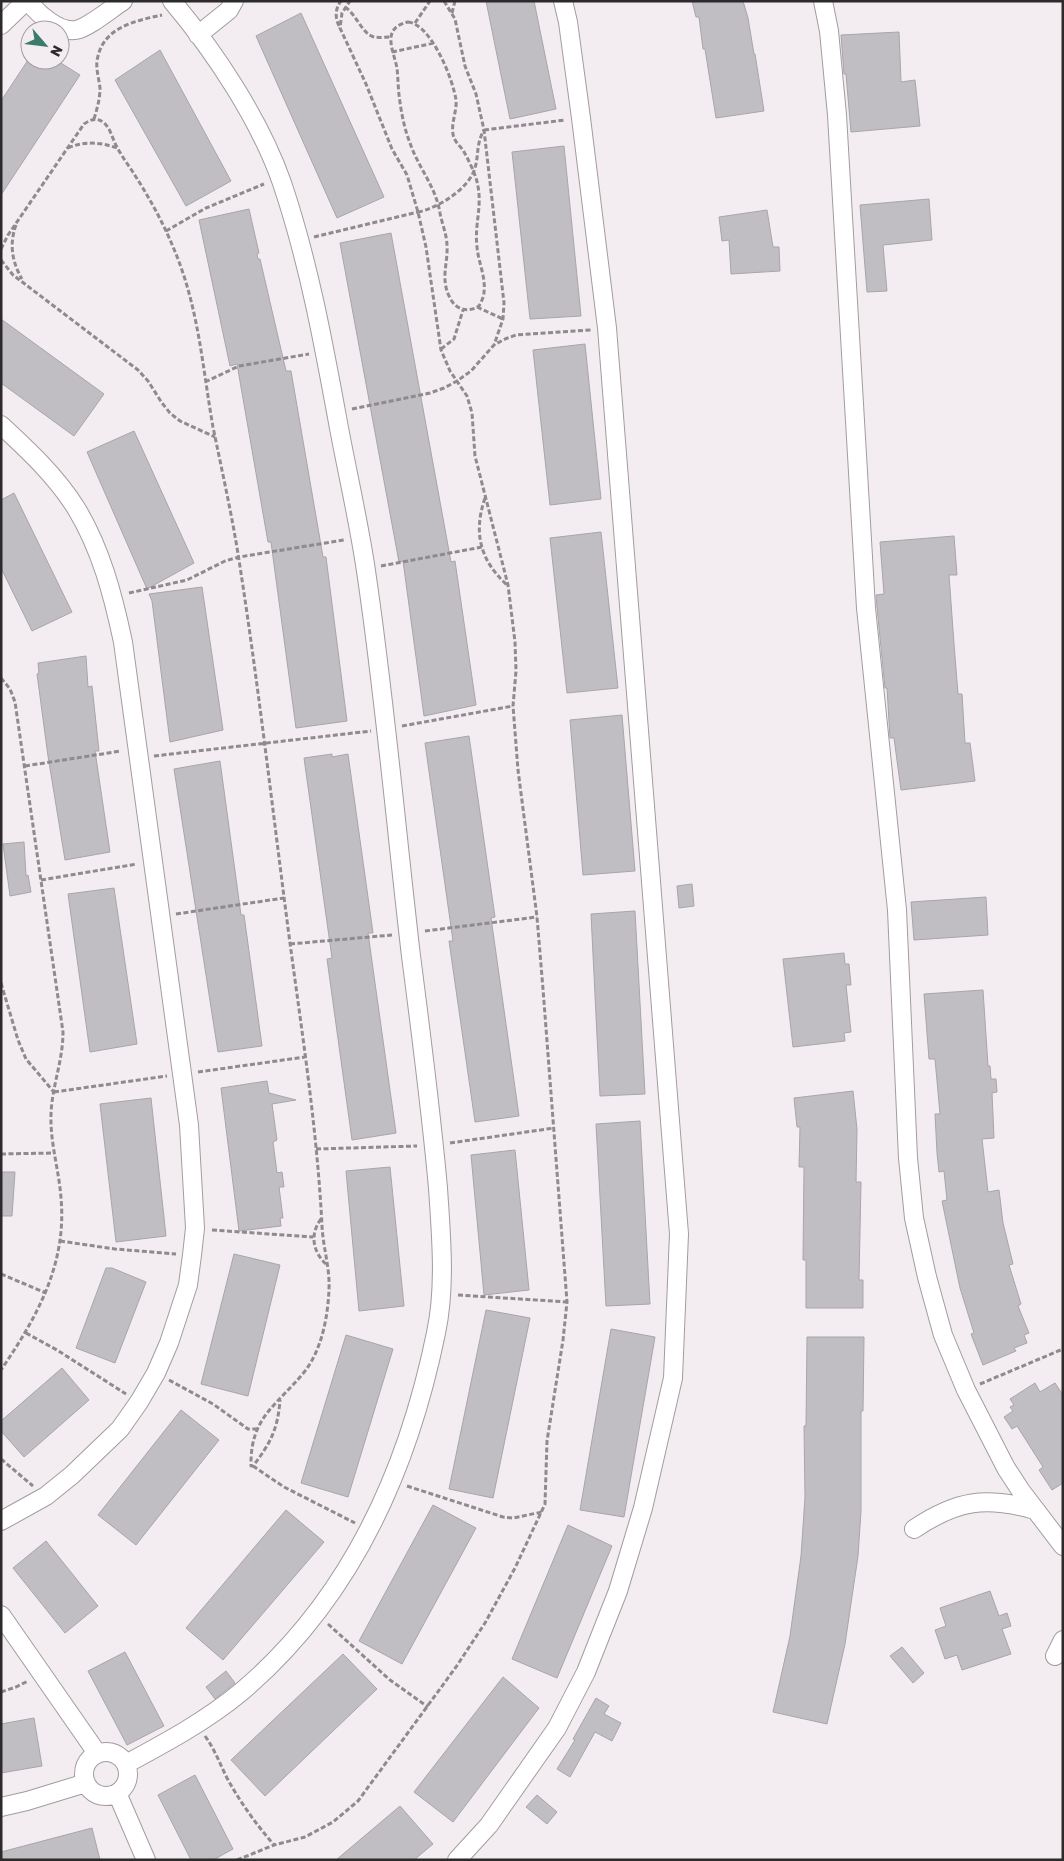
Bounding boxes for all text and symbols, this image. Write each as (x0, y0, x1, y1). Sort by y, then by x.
north arrow (20, 20, 70, 70)
text: N (46, 42, 66, 59)

